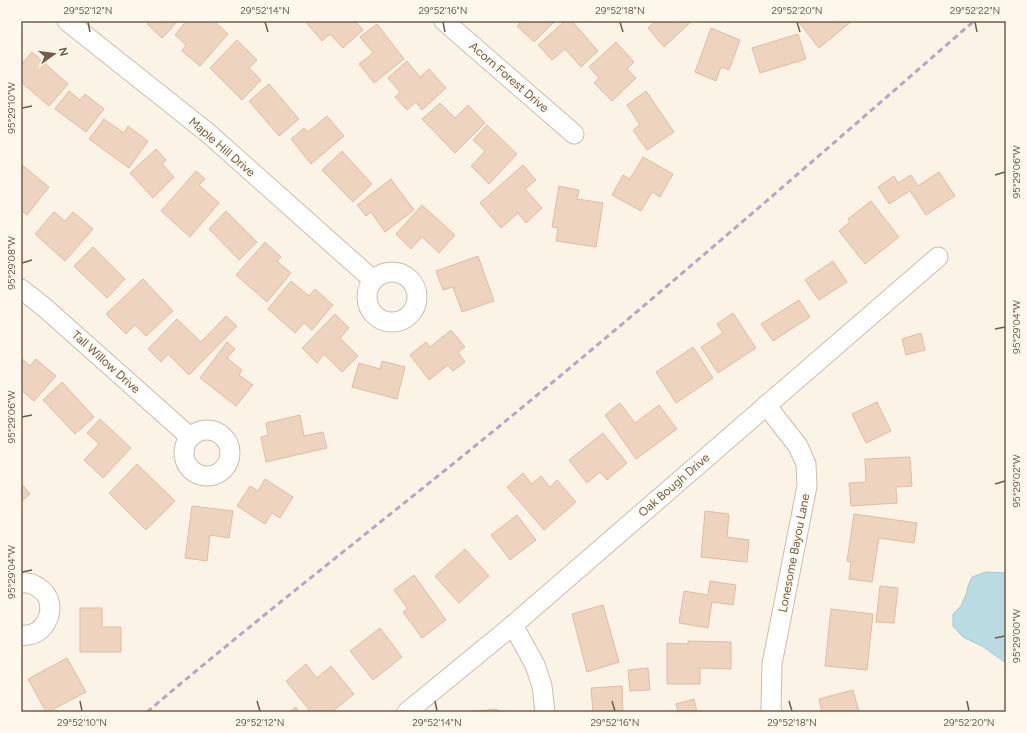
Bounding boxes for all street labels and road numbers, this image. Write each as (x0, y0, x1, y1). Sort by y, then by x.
street label: Acorn Forest Drive (467, 39, 552, 115)
street label: Maple Hill Drive (186, 114, 258, 180)
street label: Tall Willow Drive (69, 328, 143, 397)
street label: Oak Bough Drive (636, 450, 713, 520)
street label: Lonesome Bayou Lane (776, 492, 812, 613)

